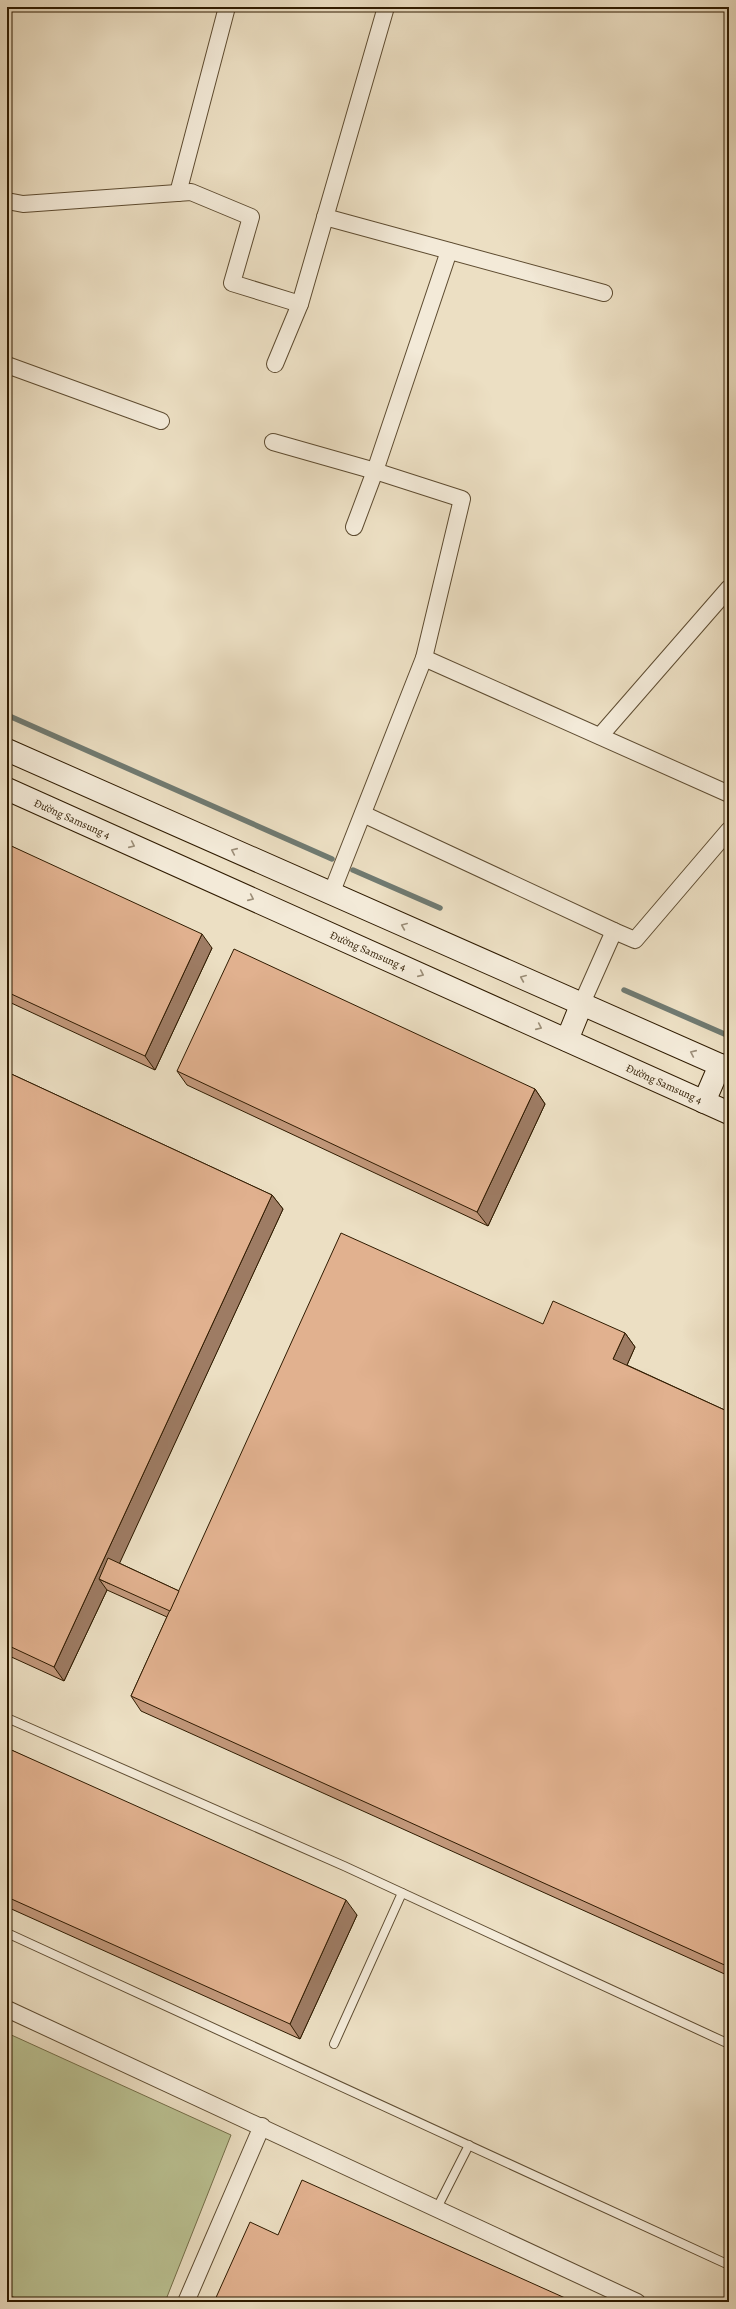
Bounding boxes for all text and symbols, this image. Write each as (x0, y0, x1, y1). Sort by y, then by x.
street label: Đường Samsung 4 (31, 795, 113, 843)
one-way arrow (128, 840, 135, 848)
one-way arrow (231, 848, 238, 856)
one-way arrow (246, 893, 254, 901)
one-way arrow (401, 923, 409, 931)
street label: Đường Samsung 4 (327, 927, 409, 975)
one-way arrow (416, 969, 424, 977)
one-way arrow (520, 974, 527, 982)
one-way arrow (536, 1023, 543, 1031)
one-way arrow (690, 1050, 698, 1058)
street label: Đường Samsung 4 (623, 1060, 705, 1108)

